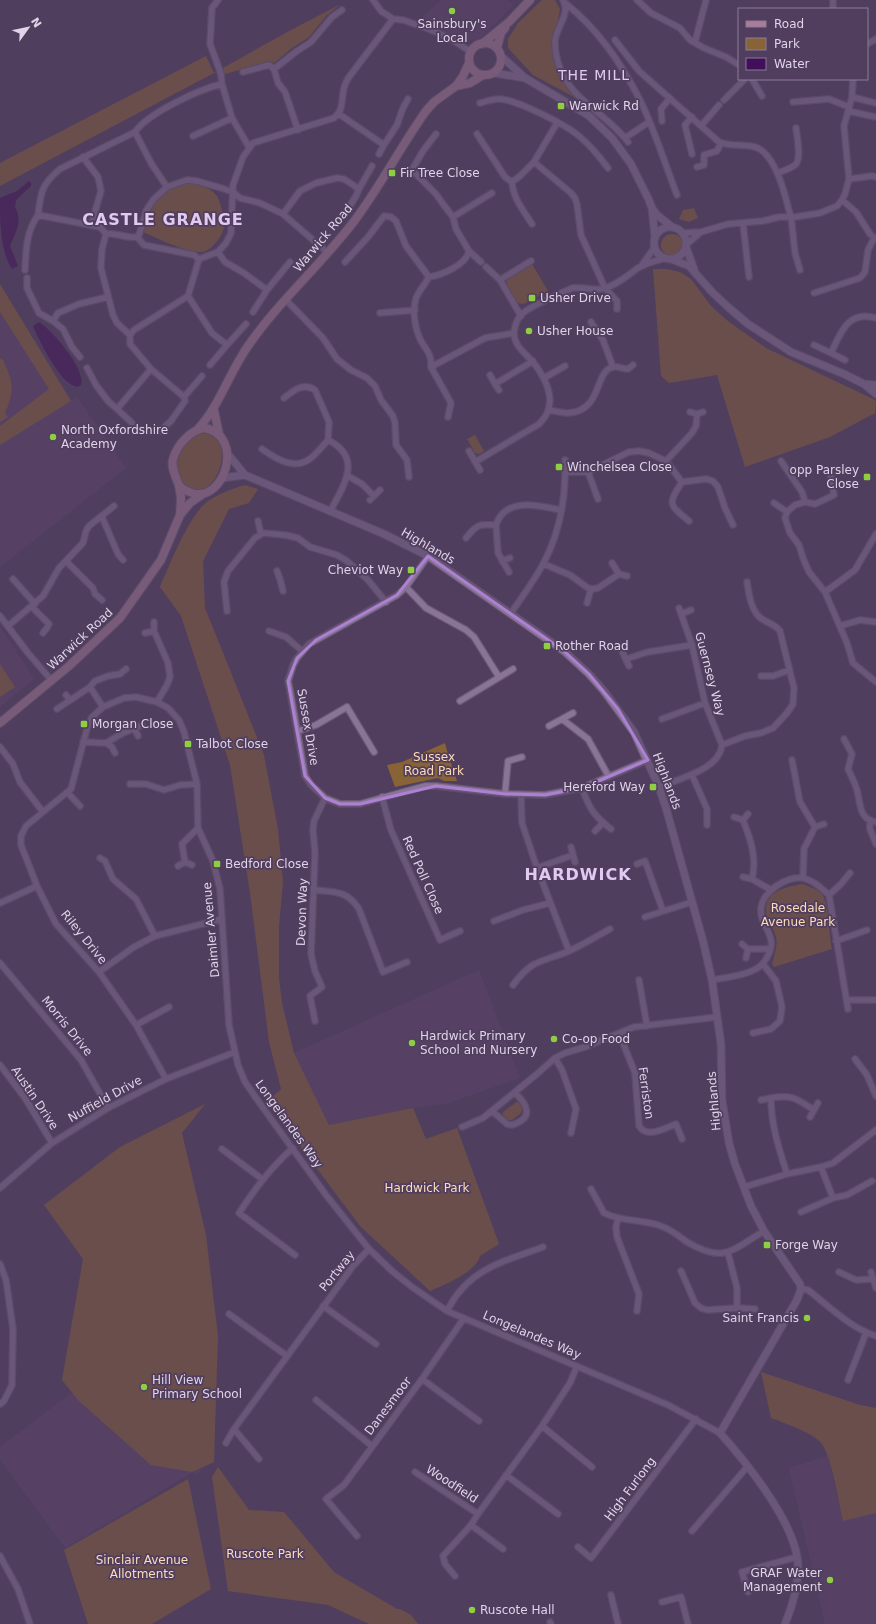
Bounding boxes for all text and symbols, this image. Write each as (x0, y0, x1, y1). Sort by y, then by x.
marker: Sainsbury's Local (447, 6, 457, 16)
north arrow (8, 8, 48, 48)
legend (738, 8, 868, 80)
text: N (28, 15, 44, 30)
place label: Sainsbury's Local (418, 17, 486, 45)
text: Road (774, 17, 804, 31)
text: Park (774, 37, 800, 51)
text: Water (774, 57, 810, 71)
district label: THE MILL (557, 67, 630, 83)
place label: Warwick Rd (569, 99, 639, 113)
marker: Warwick Rd (556, 101, 566, 111)
place label: Fir Tree Close (400, 166, 480, 180)
marker: Fir Tree Close (387, 168, 397, 178)
street label: Warwick Road (291, 201, 355, 275)
district label: CASTLE GRANGE (82, 210, 244, 229)
place label: Usher Drive (540, 291, 611, 305)
marker: Usher Drive (527, 293, 537, 303)
place label: Usher House (537, 324, 613, 338)
marker: Usher House (524, 326, 534, 336)
place label: North Oxfordshire Academy (61, 423, 168, 451)
marker: North Oxfordshire Academy (48, 432, 58, 442)
place label: Winchelsea Close (567, 460, 672, 474)
marker: Winchelsea Close (554, 462, 564, 472)
place label: opp Parsley Close (790, 463, 859, 491)
marker: opp Parsley Close (862, 472, 872, 482)
street label: Highlands (399, 525, 457, 567)
place label: Cheviot Way (328, 563, 403, 577)
marker: Cheviot Way (406, 565, 416, 575)
street label: Warwick Road (45, 605, 115, 673)
street label: Guernsey Way (692, 630, 728, 718)
place label: Rother Road (555, 639, 629, 653)
marker: Rother Road (542, 641, 552, 651)
street label: Sussex Drive (294, 687, 322, 767)
place label: Morgan Close (92, 717, 174, 731)
marker: Morgan Close (79, 719, 89, 729)
place label: Talbot Close (195, 737, 268, 751)
marker: Talbot Close (183, 739, 193, 749)
park label: Sussex Road Park (404, 750, 464, 778)
street label: Highlands (650, 751, 684, 811)
place label: Hereford Way (563, 780, 645, 794)
marker: Hereford Way (648, 782, 658, 792)
street label: Red Poll Close (400, 834, 446, 916)
place label: Bedford Close (225, 857, 309, 871)
marker: Bedford Close (212, 859, 222, 869)
district label: HARDWICK (524, 865, 632, 884)
street label: Devon Way (294, 878, 310, 946)
street label: Daimler Avenue (200, 882, 222, 978)
park label: Rosedale Avenue Park (761, 901, 835, 929)
street label: Riley Drive (58, 907, 110, 967)
street label: Morris Drive (39, 993, 95, 1059)
place label: Hardwick Primary School and Nursery (420, 1029, 537, 1057)
place label: Co-op Food (562, 1032, 630, 1046)
marker: Co-op Food (549, 1034, 559, 1044)
marker: Hardwick Primary School and Nursery (407, 1038, 417, 1048)
street label: Austin Drive (9, 1064, 61, 1132)
street label: Ferriston (635, 1066, 657, 1120)
street label: Highlands (704, 1071, 724, 1131)
street label: Nuffield Drive (66, 1073, 144, 1125)
street label: Longelandes Way (252, 1077, 326, 1171)
park label: Hardwick Park (384, 1181, 470, 1195)
place label: Forge Way (775, 1238, 838, 1252)
marker: Forge Way (762, 1240, 772, 1250)
street label: Portway (316, 1248, 358, 1294)
street label: Longelandes Way (481, 1308, 583, 1362)
place label: Saint Francis (722, 1311, 799, 1325)
marker: Saint Francis (802, 1313, 812, 1323)
place label: Hill View Primary School (152, 1373, 242, 1401)
street label: Danesmoor (362, 1374, 414, 1438)
marker: Hill View Primary School (139, 1382, 149, 1392)
street label: High Furlong (602, 1454, 658, 1524)
street label: Woodfield (423, 1462, 481, 1506)
park label: Ruscote Park (226, 1547, 304, 1561)
park label: Sinclair Avenue Allotments (96, 1553, 188, 1581)
place label: GRAF Water Management (743, 1566, 822, 1594)
marker: GRAF Water Management (825, 1575, 835, 1585)
place label: Ruscote Hall (480, 1603, 555, 1617)
marker: Ruscote Hall (467, 1605, 477, 1615)

